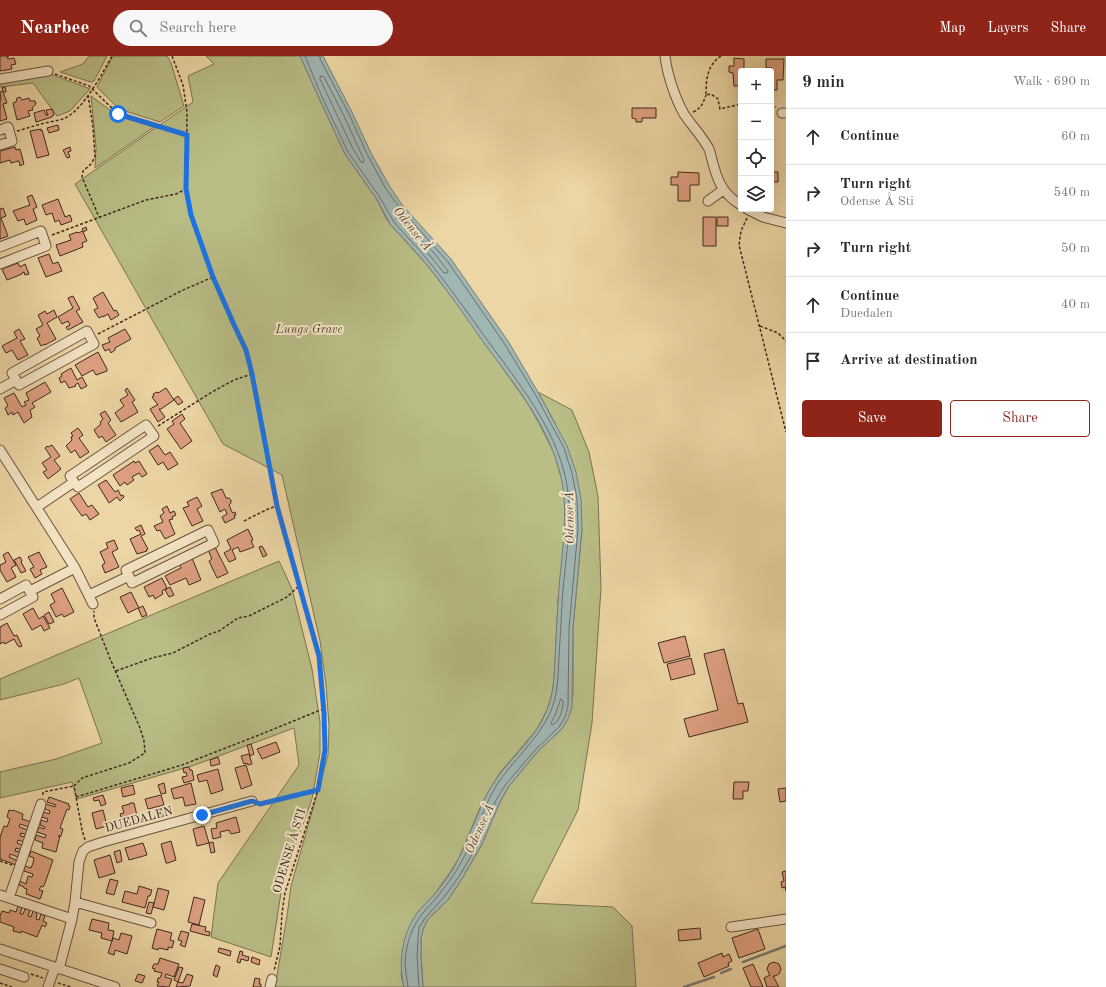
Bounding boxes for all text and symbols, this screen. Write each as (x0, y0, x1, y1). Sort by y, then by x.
search box (113, 10, 393, 46)
icon: search (127, 17, 149, 39)
text: Nearbee (20, 19, 89, 38)
text: Search here (159, 21, 236, 36)
text: Map (940, 21, 966, 35)
text: Layers (988, 21, 1029, 35)
text: Share (1051, 21, 1086, 35)
map controls (738, 68, 774, 212)
button: + (738, 68, 774, 104)
text: 9 min (802, 74, 845, 91)
text: Walk · 690 m (1013, 75, 1090, 88)
button: − (738, 104, 774, 140)
route start (109, 105, 127, 123)
icon: ahead (802, 126, 824, 148)
text: Continue (840, 129, 899, 144)
text: 60 m (1061, 130, 1090, 143)
button: locate (738, 140, 774, 176)
button: layers (738, 176, 774, 212)
text: Turn right (840, 177, 911, 192)
icon: right (802, 182, 824, 204)
text: 540 m (1053, 186, 1090, 199)
text: Odense Å Sti (840, 195, 914, 208)
water label: Odense Å (390, 203, 436, 254)
icon: right (802, 238, 824, 260)
text: Turn right (840, 241, 911, 256)
text: 50 m (1061, 242, 1090, 255)
text: Continue (840, 289, 899, 304)
icon: ahead (802, 294, 824, 316)
text: 40 m (1061, 298, 1090, 311)
text: Duedalen (840, 307, 893, 320)
park label: Lungs Grave (275, 324, 342, 336)
icon: arrive (802, 350, 824, 372)
text: Arrive at destination (840, 353, 978, 368)
button: Save (802, 400, 942, 437)
button: Share (950, 400, 1090, 437)
water label: Odense Å (560, 491, 577, 545)
water label: Odense Å (460, 801, 497, 856)
street label: DUEDALEN (104, 805, 174, 835)
route end (193, 806, 211, 824)
street label: ODENSE Å STI (268, 806, 309, 895)

